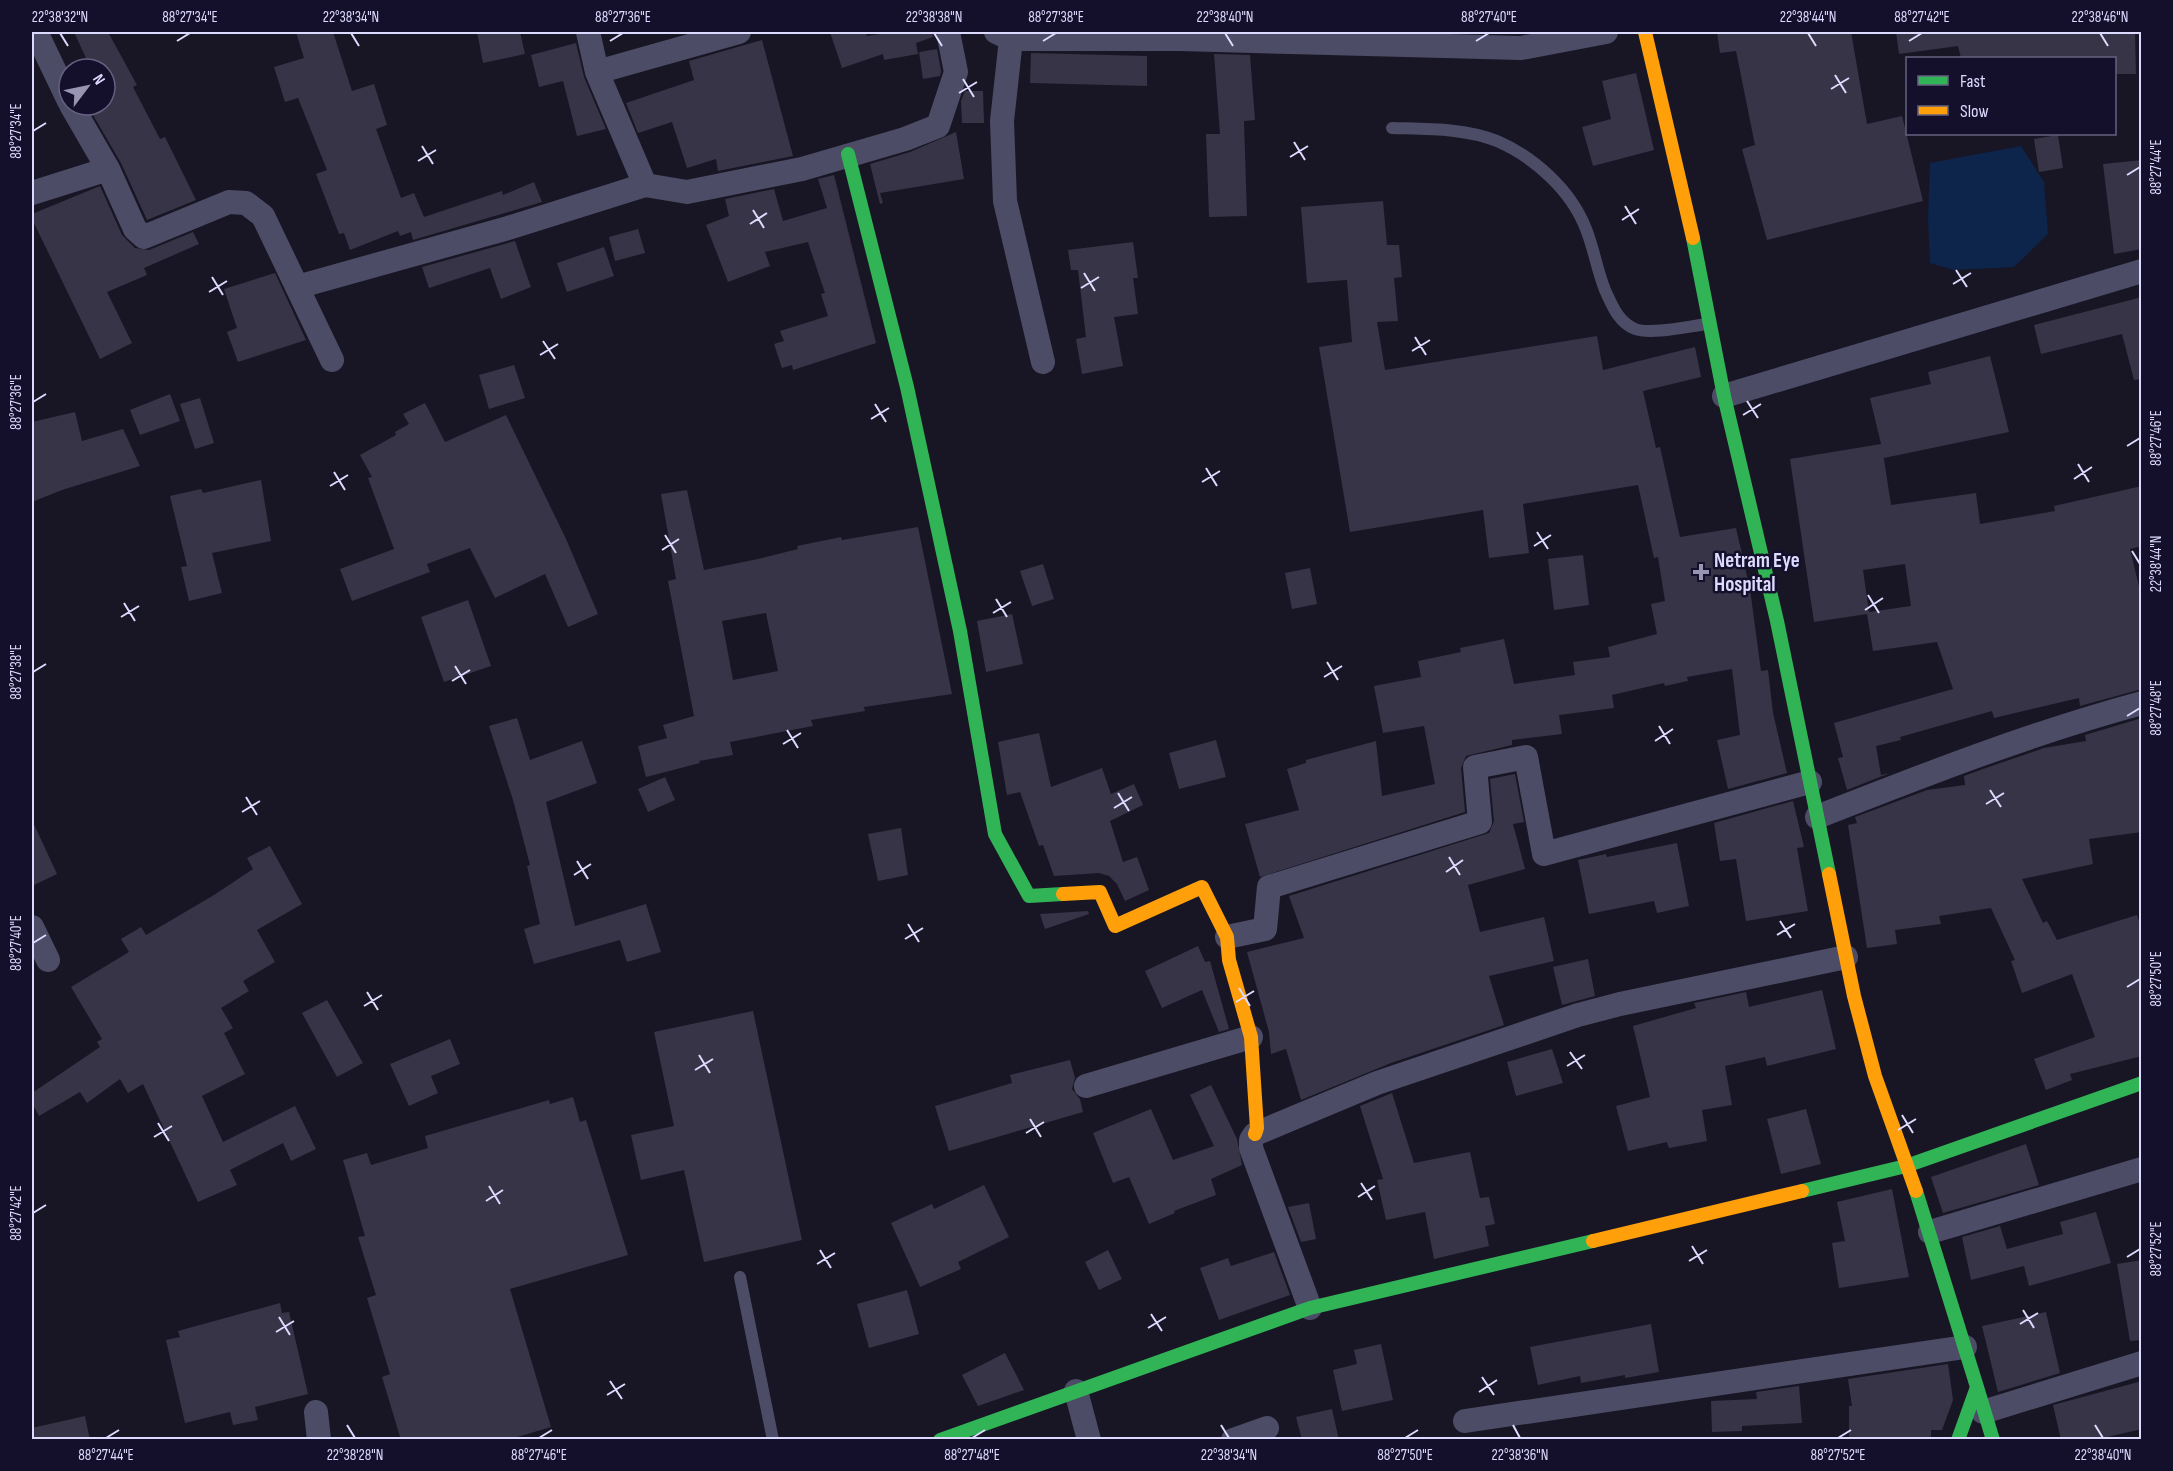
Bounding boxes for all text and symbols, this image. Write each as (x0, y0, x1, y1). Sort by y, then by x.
text: 22°38'32"N (32, 8, 88, 27)
text: 88°27'34"E (162, 8, 218, 27)
text: 22°38'34"N (323, 8, 379, 27)
text: 88°27'36"E (595, 8, 651, 27)
text: 22°38'38"N (906, 8, 962, 27)
text: 88°27'38"E (1028, 8, 1084, 27)
text: 22°38'40"N (1197, 8, 1253, 27)
text: 88°27'40"E (1461, 8, 1517, 27)
text: 22°38'44"N (1780, 8, 1836, 27)
text: 88°27'42"E (1894, 8, 1950, 27)
text: 22°38'46"N (2072, 8, 2128, 27)
north arrow (57, 57, 117, 117)
legend (1906, 57, 2116, 135)
text: N (88, 71, 109, 89)
text: Fast (1960, 71, 1986, 92)
text: Slow (1960, 101, 1989, 122)
text: 88°27'34"E (7, 103, 26, 159)
text: 88°27'44"E (2147, 139, 2166, 195)
text: 88°27'36"E (7, 374, 26, 430)
text: 88°27'46"E (2147, 410, 2166, 466)
text: 22°38'44"N (2147, 536, 2166, 592)
place label: Netram Eye Hospital (1714, 548, 1800, 597)
marker: Netram Eye Hospital (1692, 563, 1710, 581)
text: 88°27'38"E (7, 644, 26, 700)
text: 88°27'48"E (2147, 680, 2166, 736)
text: 88°27'40"E (7, 915, 26, 971)
text: 88°27'50"E (2147, 951, 2166, 1007)
text: 88°27'42"E (7, 1185, 26, 1241)
text: 88°27'52"E (2147, 1221, 2166, 1277)
text: 88°27'44"E (78, 1446, 134, 1465)
text: 22°38'28"N (327, 1446, 383, 1465)
text: 88°27'46"E (511, 1446, 567, 1465)
text: 88°27'48"E (944, 1446, 1000, 1465)
text: 22°38'34"N (1201, 1446, 1257, 1465)
text: 88°27'50"E (1377, 1446, 1433, 1465)
text: 22°38'36"N (1492, 1446, 1548, 1465)
text: 88°27'52"E (1810, 1446, 1866, 1465)
text: 22°38'40"N (2075, 1446, 2131, 1465)

